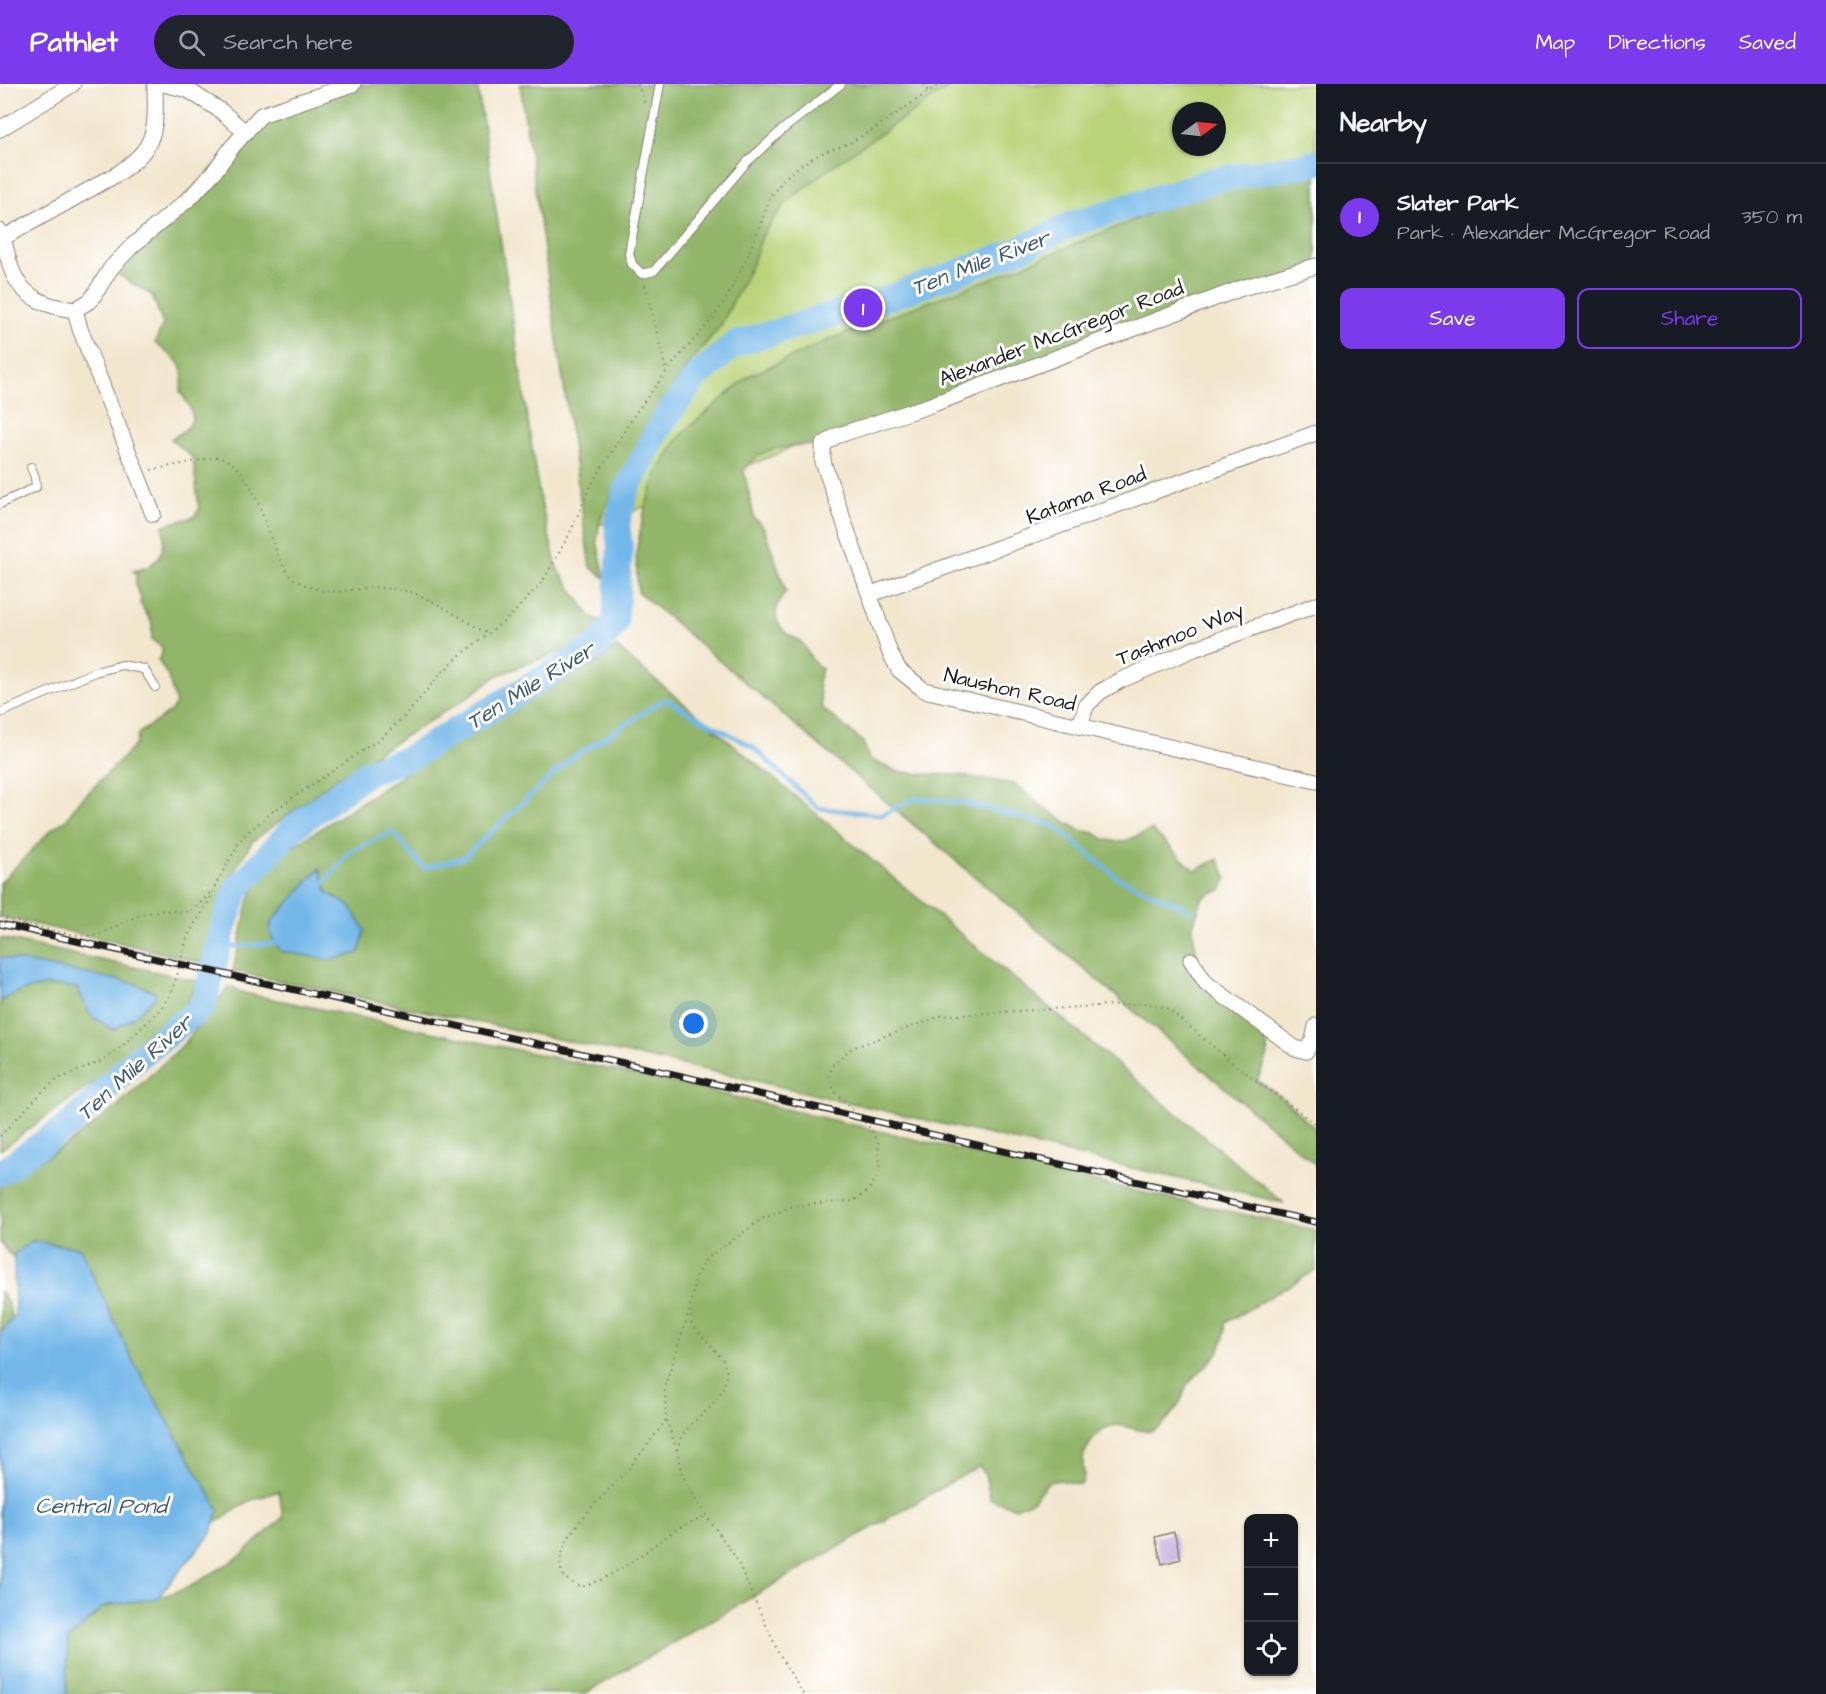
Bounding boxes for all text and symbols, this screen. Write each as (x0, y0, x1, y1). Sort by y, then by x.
search box (154, 15, 574, 69)
text: Pathlet (30, 23, 118, 62)
icon: search (175, 26, 208, 59)
text: Search here (223, 27, 353, 58)
text: Map (1535, 28, 1575, 57)
text: Directions (1608, 28, 1706, 57)
text: Saved (1739, 28, 1796, 57)
north arrow (1172, 102, 1226, 156)
text: Nearby (1340, 105, 1427, 141)
text: Slater Park (1397, 188, 1518, 219)
text: 1 (1358, 203, 1361, 231)
text: 350 m (1741, 203, 1802, 231)
text: Park · Alexander McGregor Road (1397, 219, 1710, 247)
water label: Ten Mile River (907, 222, 1057, 304)
street label: Alexander McGregor Road (934, 273, 1189, 396)
pin: 1 (844, 286, 882, 330)
button: Save (1340, 288, 1565, 349)
button: Share (1577, 288, 1802, 349)
street label: Katama Road (1022, 459, 1151, 532)
street label: Tashmoo Way (1112, 596, 1249, 675)
water label: Ten Mile River (461, 633, 603, 738)
street label: Naushon Road (941, 660, 1079, 719)
water label: Ten Mile River (71, 1006, 202, 1128)
your location (679, 1009, 708, 1038)
water label: Central Pond (35, 1491, 172, 1522)
map controls (1244, 1514, 1298, 1676)
button: + (1244, 1514, 1298, 1568)
button: − (1244, 1568, 1298, 1622)
button: locate (1244, 1622, 1298, 1676)

